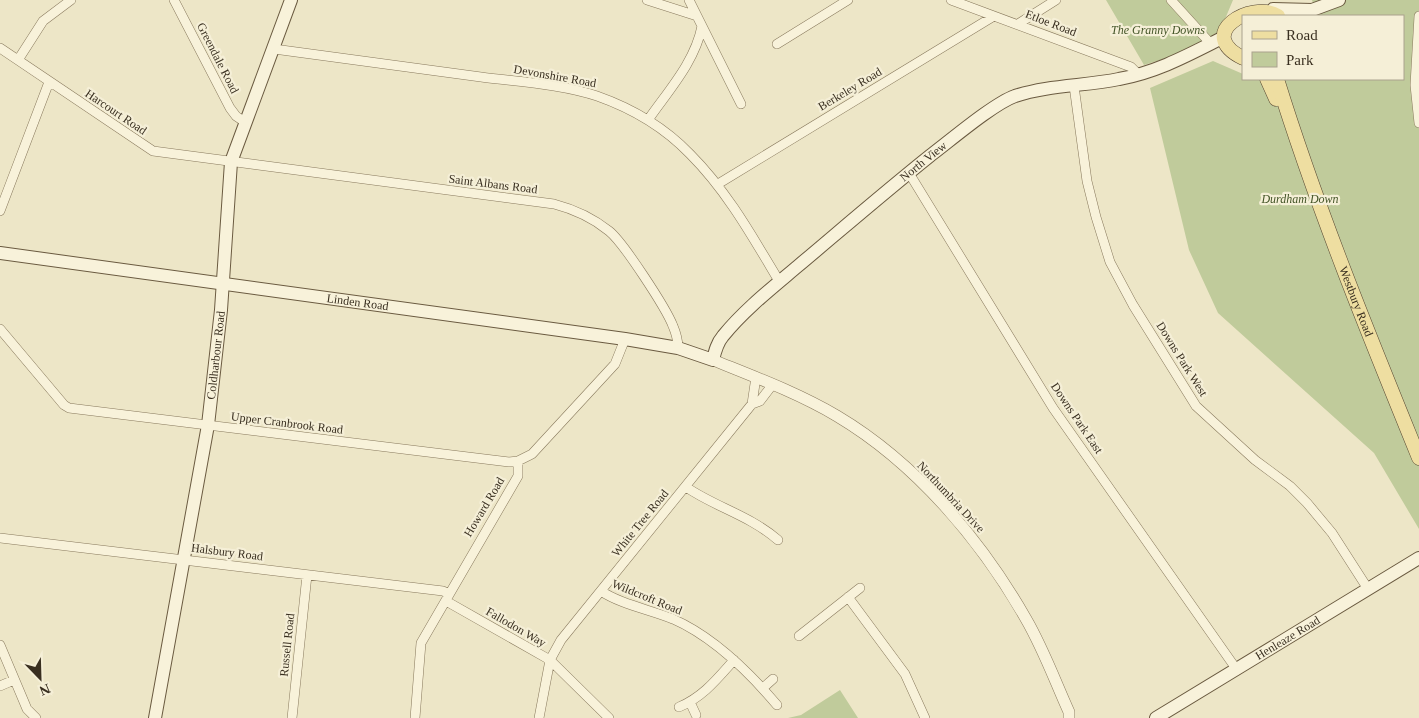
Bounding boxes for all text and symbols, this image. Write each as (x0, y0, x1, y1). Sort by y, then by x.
street label: Etloe Road (1023, 7, 1079, 39)
legend (1242, 15, 1404, 80)
street label: Greendale Road (194, 20, 242, 96)
park label: The Granny Downs (1111, 23, 1205, 37)
text: Road (1286, 27, 1318, 43)
text: Park (1286, 52, 1314, 68)
street label: Devonshire Road (513, 62, 597, 90)
street label: Berkeley Road (816, 65, 884, 113)
street label: Harcourt Road (83, 86, 149, 138)
street label: North View (897, 138, 950, 184)
street label: Saint Albans Road (448, 172, 538, 196)
park label: Durdham Down (1260, 192, 1339, 206)
street label: Westbury Road (1336, 264, 1376, 338)
street label: Linden Road (326, 291, 389, 313)
street label: Coldharbour Road (204, 310, 228, 400)
street label: Downs Park West (1153, 319, 1211, 400)
street label: Downs Park East (1048, 380, 1106, 457)
street label: Upper Cranbrook Road (230, 409, 344, 437)
street label: Northumbria Drive (914, 458, 988, 536)
street label: Howard Road (461, 475, 507, 539)
street label: White Tree Road (609, 487, 671, 559)
street label: Halsbury Road (190, 541, 264, 563)
street label: Wildcroft Road (610, 577, 684, 617)
street label: Fallodon Way (483, 604, 549, 650)
street label: Russell Road (277, 613, 297, 677)
street label: Henleaze Road (1253, 613, 1322, 663)
north arrow (15, 653, 65, 703)
text: N (37, 681, 52, 698)

